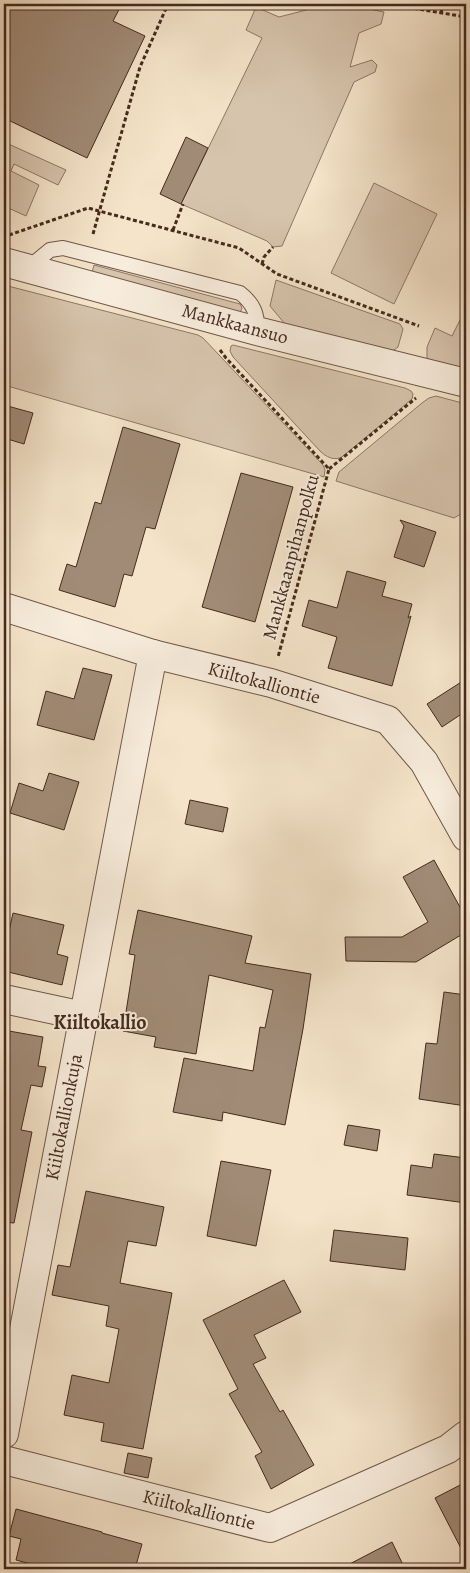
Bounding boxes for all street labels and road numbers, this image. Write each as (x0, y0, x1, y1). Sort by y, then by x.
street label: Mankkaansuo (179, 297, 291, 351)
street label: Mankkaanpihanpolku (256, 471, 326, 643)
street label: Kiiltokalliontie (205, 655, 323, 711)
street label: Kiiltokallionkuja (39, 1051, 89, 1183)
street label: Kiiltokalliontie (140, 1483, 258, 1537)

